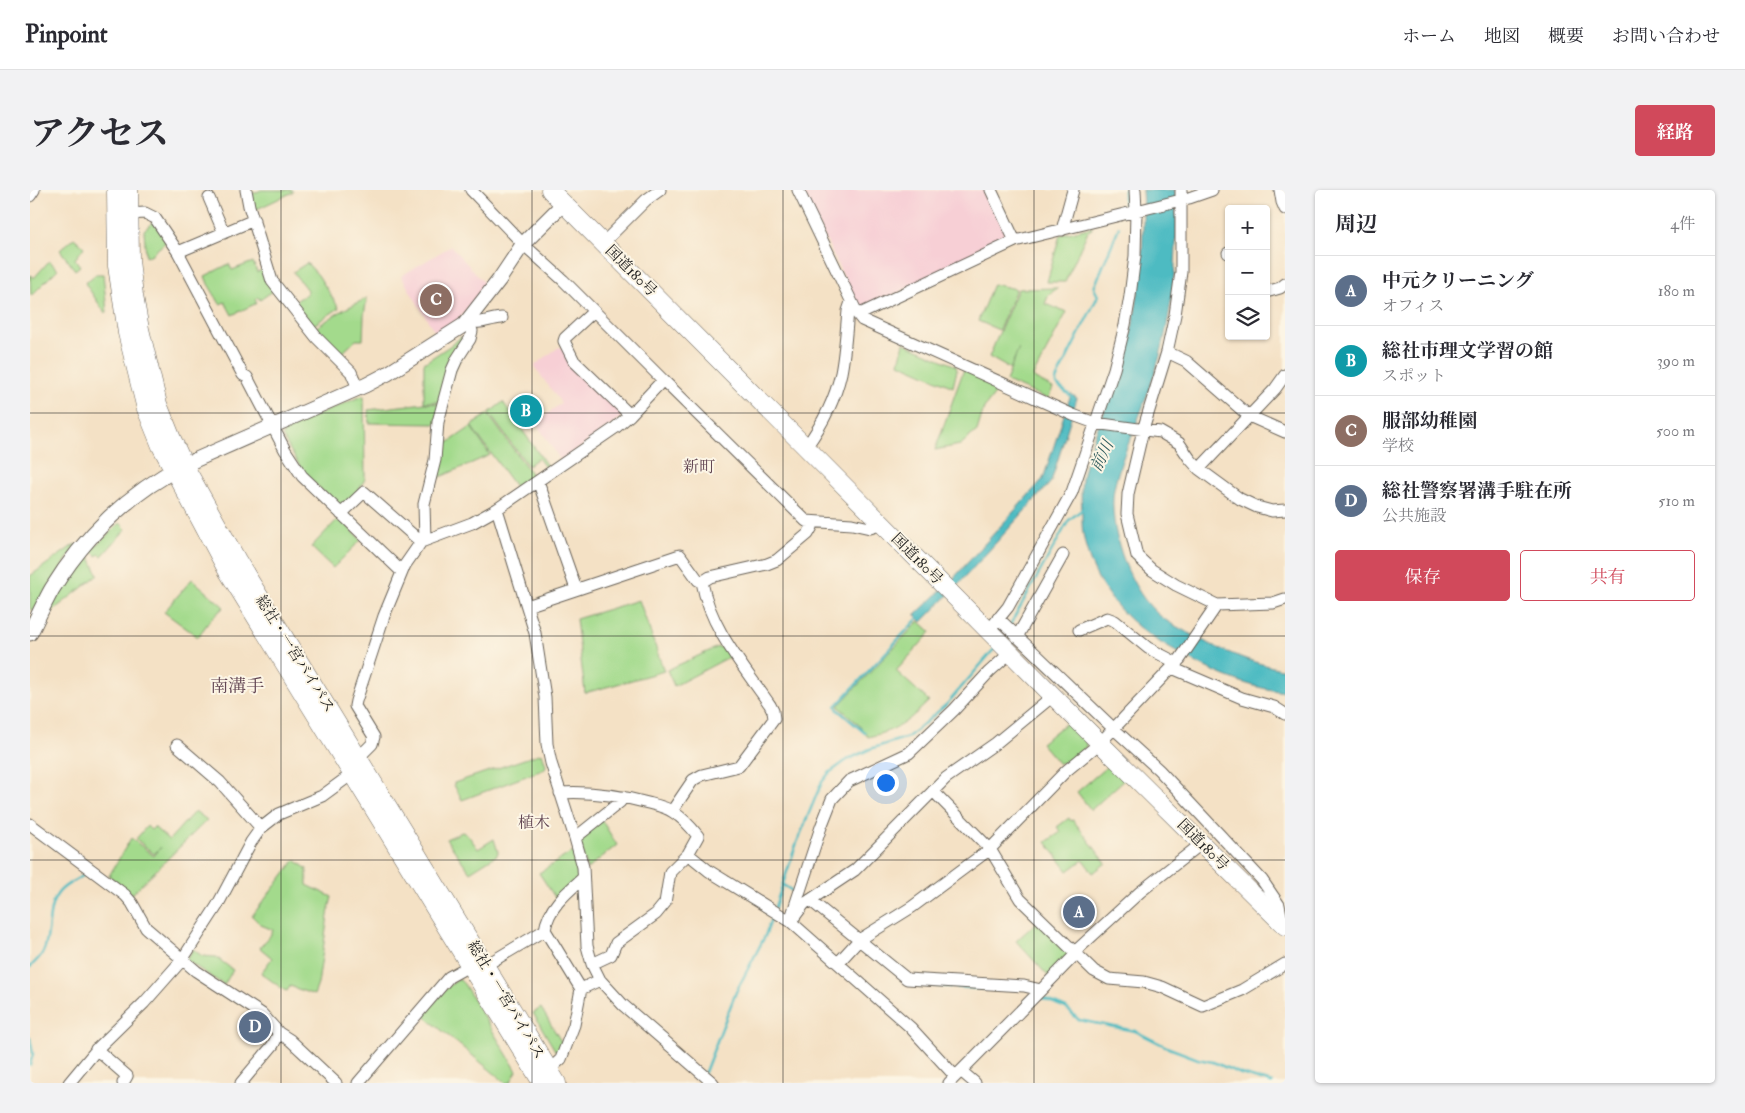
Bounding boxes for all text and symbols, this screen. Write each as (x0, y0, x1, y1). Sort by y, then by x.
text: Pinpoint (25, 19, 108, 50)
text: ホーム (1402, 25, 1456, 48)
text: 地図 (1484, 25, 1520, 48)
text: 概要 (1548, 25, 1584, 48)
text: お問い合わせ (1612, 25, 1720, 48)
button: 経路 (1635, 105, 1715, 156)
text: アクセス (30, 112, 169, 156)
map controls (1225, 205, 1270, 340)
button: + (1225, 205, 1270, 250)
text: 周辺 (1335, 211, 1377, 238)
text: 4件 (1670, 214, 1695, 234)
street label: 国道180号 (601, 241, 661, 301)
button: − (1225, 250, 1270, 295)
text: 中元クリーニング (1382, 269, 1534, 293)
pin: C (420, 281, 452, 319)
text: A (1346, 281, 1356, 301)
text: 180 m (1658, 281, 1695, 301)
button: layers (1225, 295, 1270, 340)
text: オフィス (1382, 296, 1444, 316)
text: 総社市理文学習の館 (1382, 339, 1553, 363)
text: B (1346, 351, 1356, 371)
text: 390 m (1657, 351, 1695, 371)
text: スポット (1382, 366, 1446, 386)
pin: B (510, 392, 542, 430)
text: 服部幼稚園 (1382, 409, 1477, 433)
text: C (1345, 421, 1357, 441)
text: 500 m (1656, 421, 1695, 441)
water label: 前川 (1086, 435, 1119, 475)
text: 学校 (1382, 436, 1414, 456)
district label: 新町 (683, 457, 715, 477)
text: 総社警察署溝手駐在所 (1382, 479, 1572, 503)
text: D (1344, 491, 1358, 511)
text: 510 m (1658, 491, 1695, 511)
text: 公共施設 (1382, 506, 1446, 526)
street label: 国道180号 (887, 529, 947, 589)
button: 保存 (1335, 550, 1510, 601)
button: 共有 (1520, 550, 1695, 601)
street label: 総社・一宮バイパス (251, 592, 339, 716)
district label: 南溝手 (210, 675, 264, 698)
your location (873, 770, 899, 796)
district label: 植木 (518, 813, 550, 833)
street label: 国道180号 (1173, 815, 1233, 875)
pin: A (1063, 893, 1095, 931)
street label: 総社・一宮バイパス (463, 937, 549, 1063)
pin: D (239, 1008, 271, 1046)

